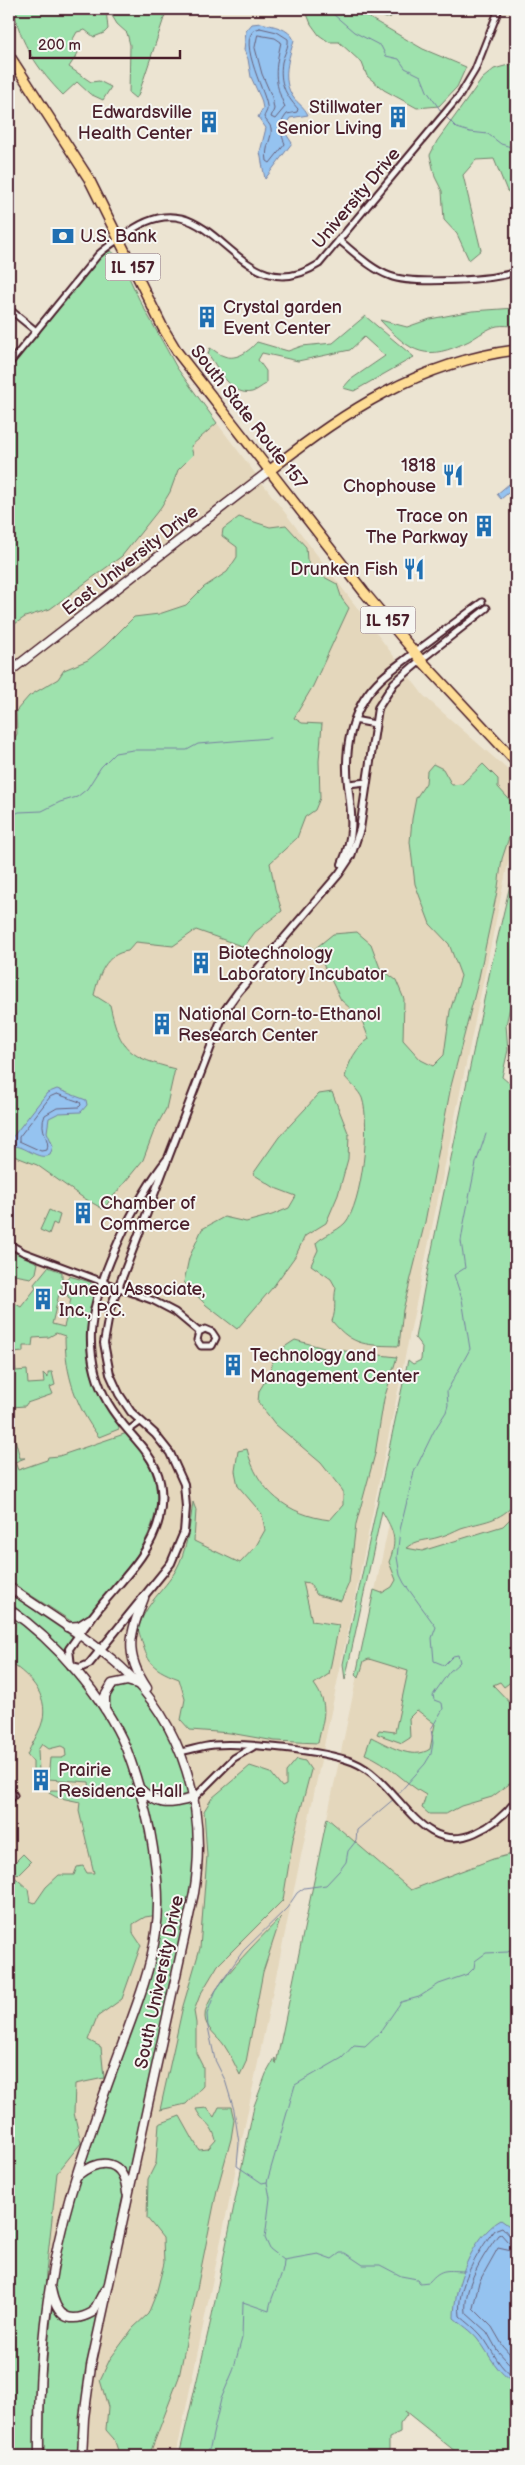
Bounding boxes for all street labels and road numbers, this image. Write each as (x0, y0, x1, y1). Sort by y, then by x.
street label: University Drive (308, 143, 405, 253)
road number: IL 157 (106, 253, 160, 280)
street label: South State Route 157 (186, 341, 311, 494)
street label: East University Drive (58, 501, 203, 620)
road number: IL 157 (360, 606, 416, 634)
street label: South University Drive (131, 1893, 188, 2071)

